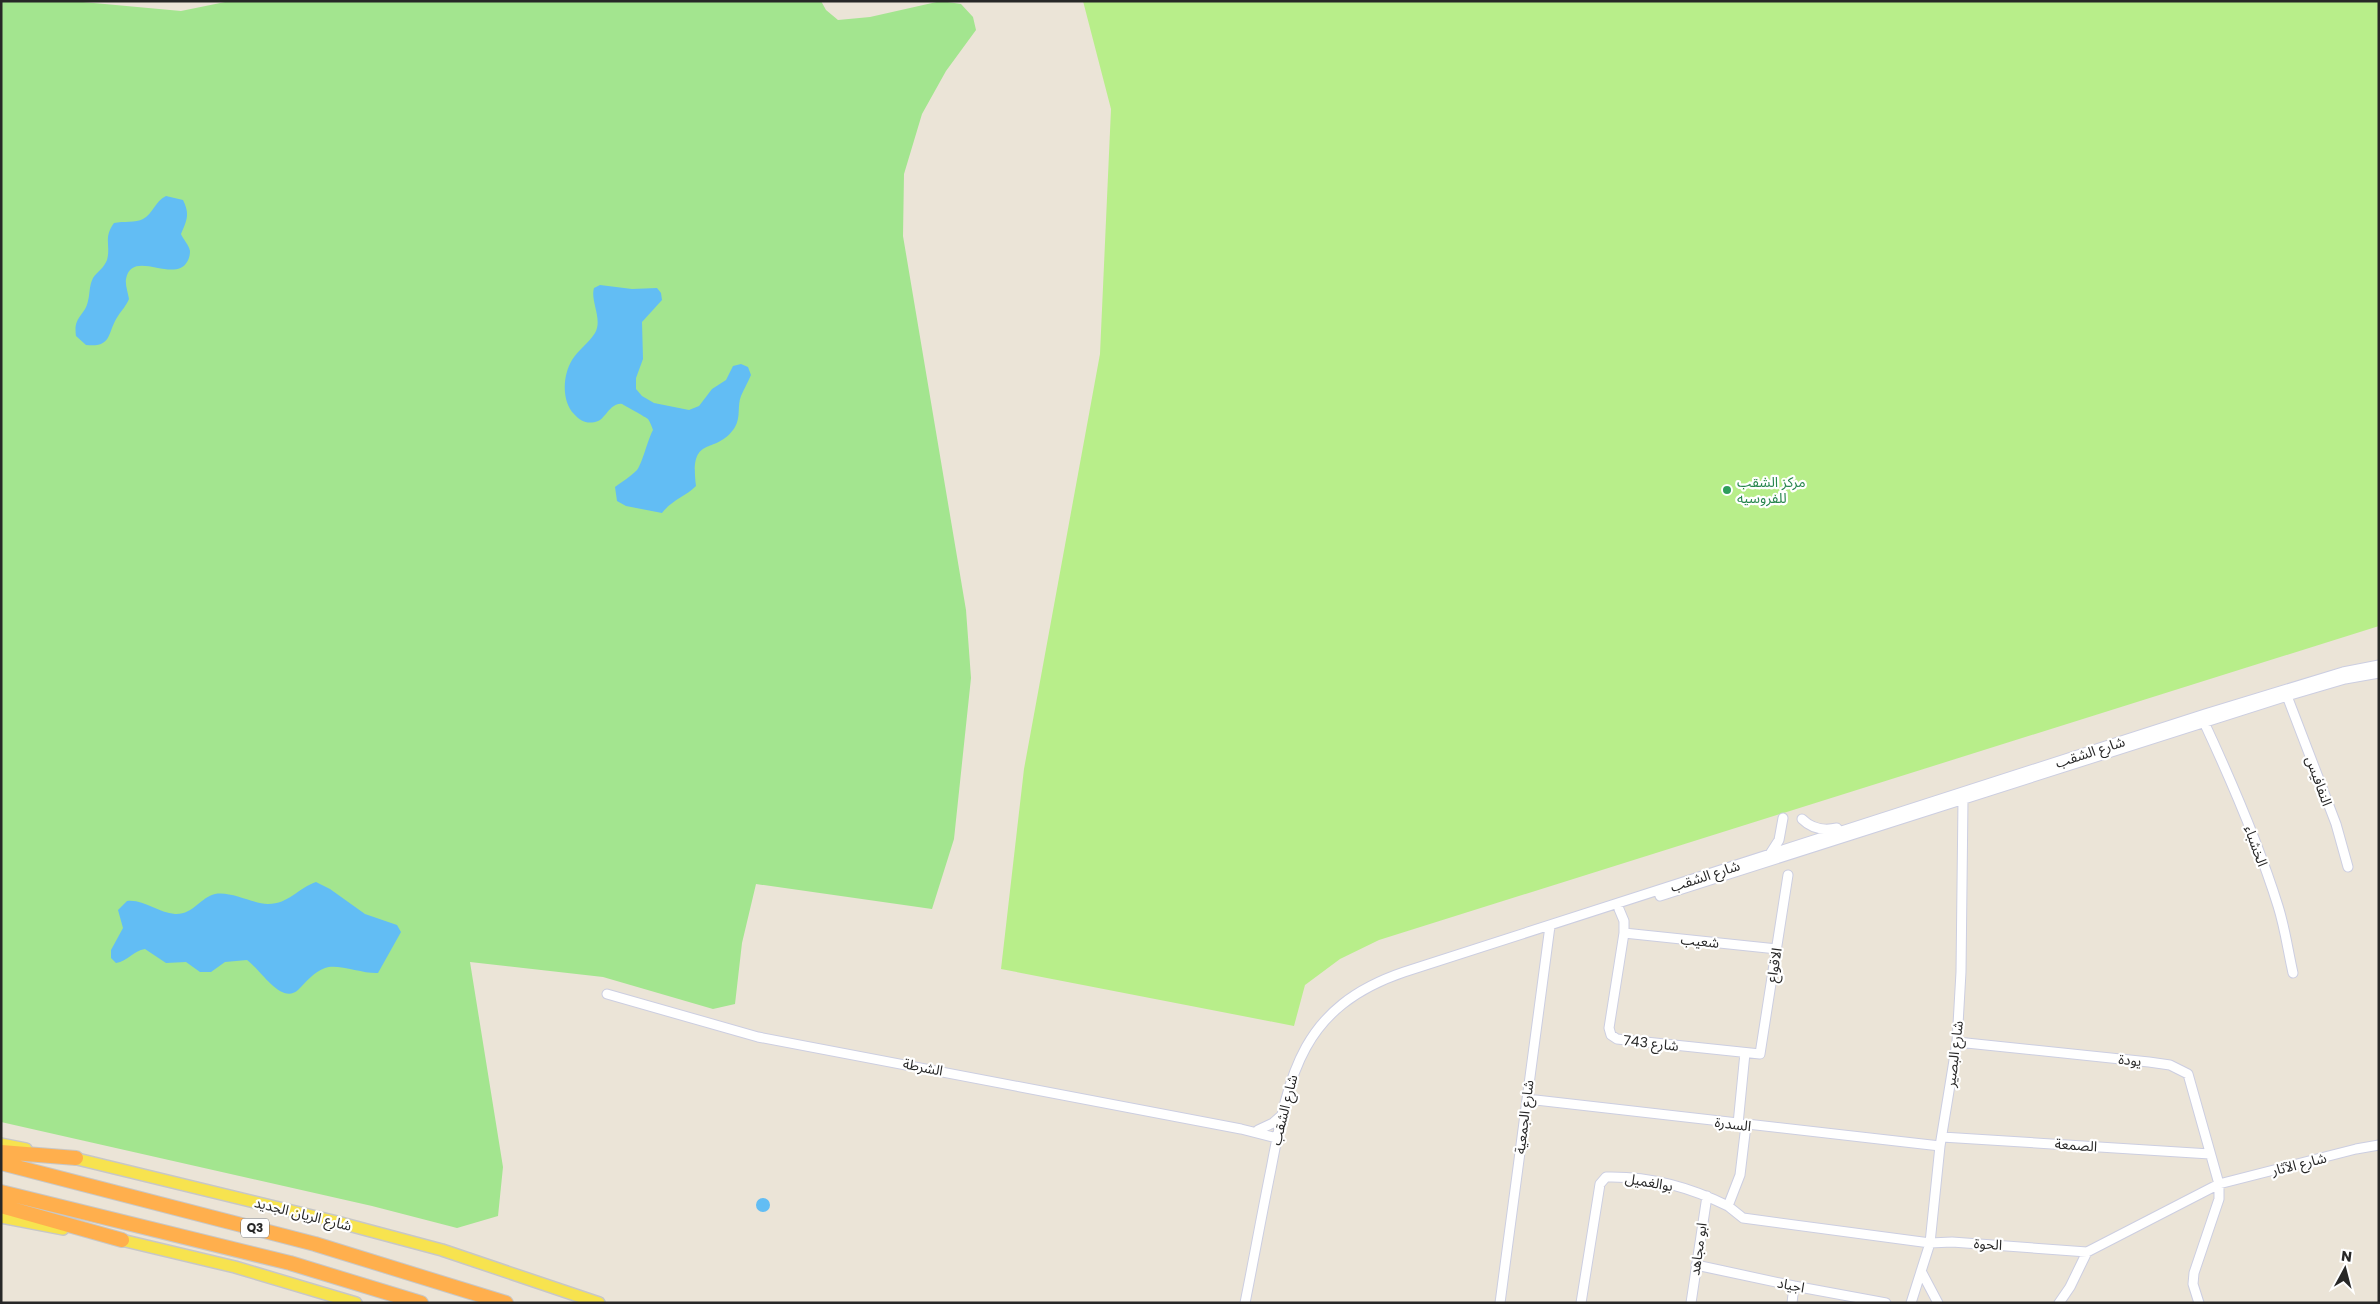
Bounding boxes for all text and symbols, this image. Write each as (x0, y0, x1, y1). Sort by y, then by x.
place label: مركز الشقب للفروسيه (1737, 472, 1806, 508)
marker: مركز الشقب للفروسيه (1721, 484, 1733, 496)
street label: شارع الشقب (2053, 731, 2128, 774)
street label: النفافيس (2301, 753, 2337, 809)
street label: الخشباء (2239, 823, 2273, 869)
street label: شارع الشقب (1668, 855, 1743, 898)
street label: شعيب (1680, 929, 1720, 953)
street label: الاقواع (1761, 946, 1788, 984)
street label: شارع البصير (1940, 1020, 1969, 1090)
street label: شارع 743 (1622, 1030, 1680, 1057)
street label: يودة (2117, 1049, 2143, 1071)
street label: الشرطة (901, 1053, 945, 1081)
street label: شارع الشقب (1266, 1073, 1303, 1148)
street label: شارع الجمعية (1510, 1079, 1539, 1155)
street label: السدرة (1714, 1112, 1752, 1136)
street label: الصمعة (2054, 1134, 2098, 1156)
street label: شارع الآثار (2268, 1148, 2329, 1182)
street label: بوالغميل (1624, 1168, 1675, 1196)
street label: شارع الريان الجديد (252, 1192, 354, 1237)
road number: Q3 (241, 1218, 269, 1238)
street label: ابو مجاهد (1684, 1221, 1712, 1277)
street label: الحوة (1973, 1233, 2003, 1255)
north arrow (2320, 1244, 2370, 1294)
text: N (2340, 1246, 2353, 1267)
street label: اجياد (1776, 1273, 1806, 1297)

